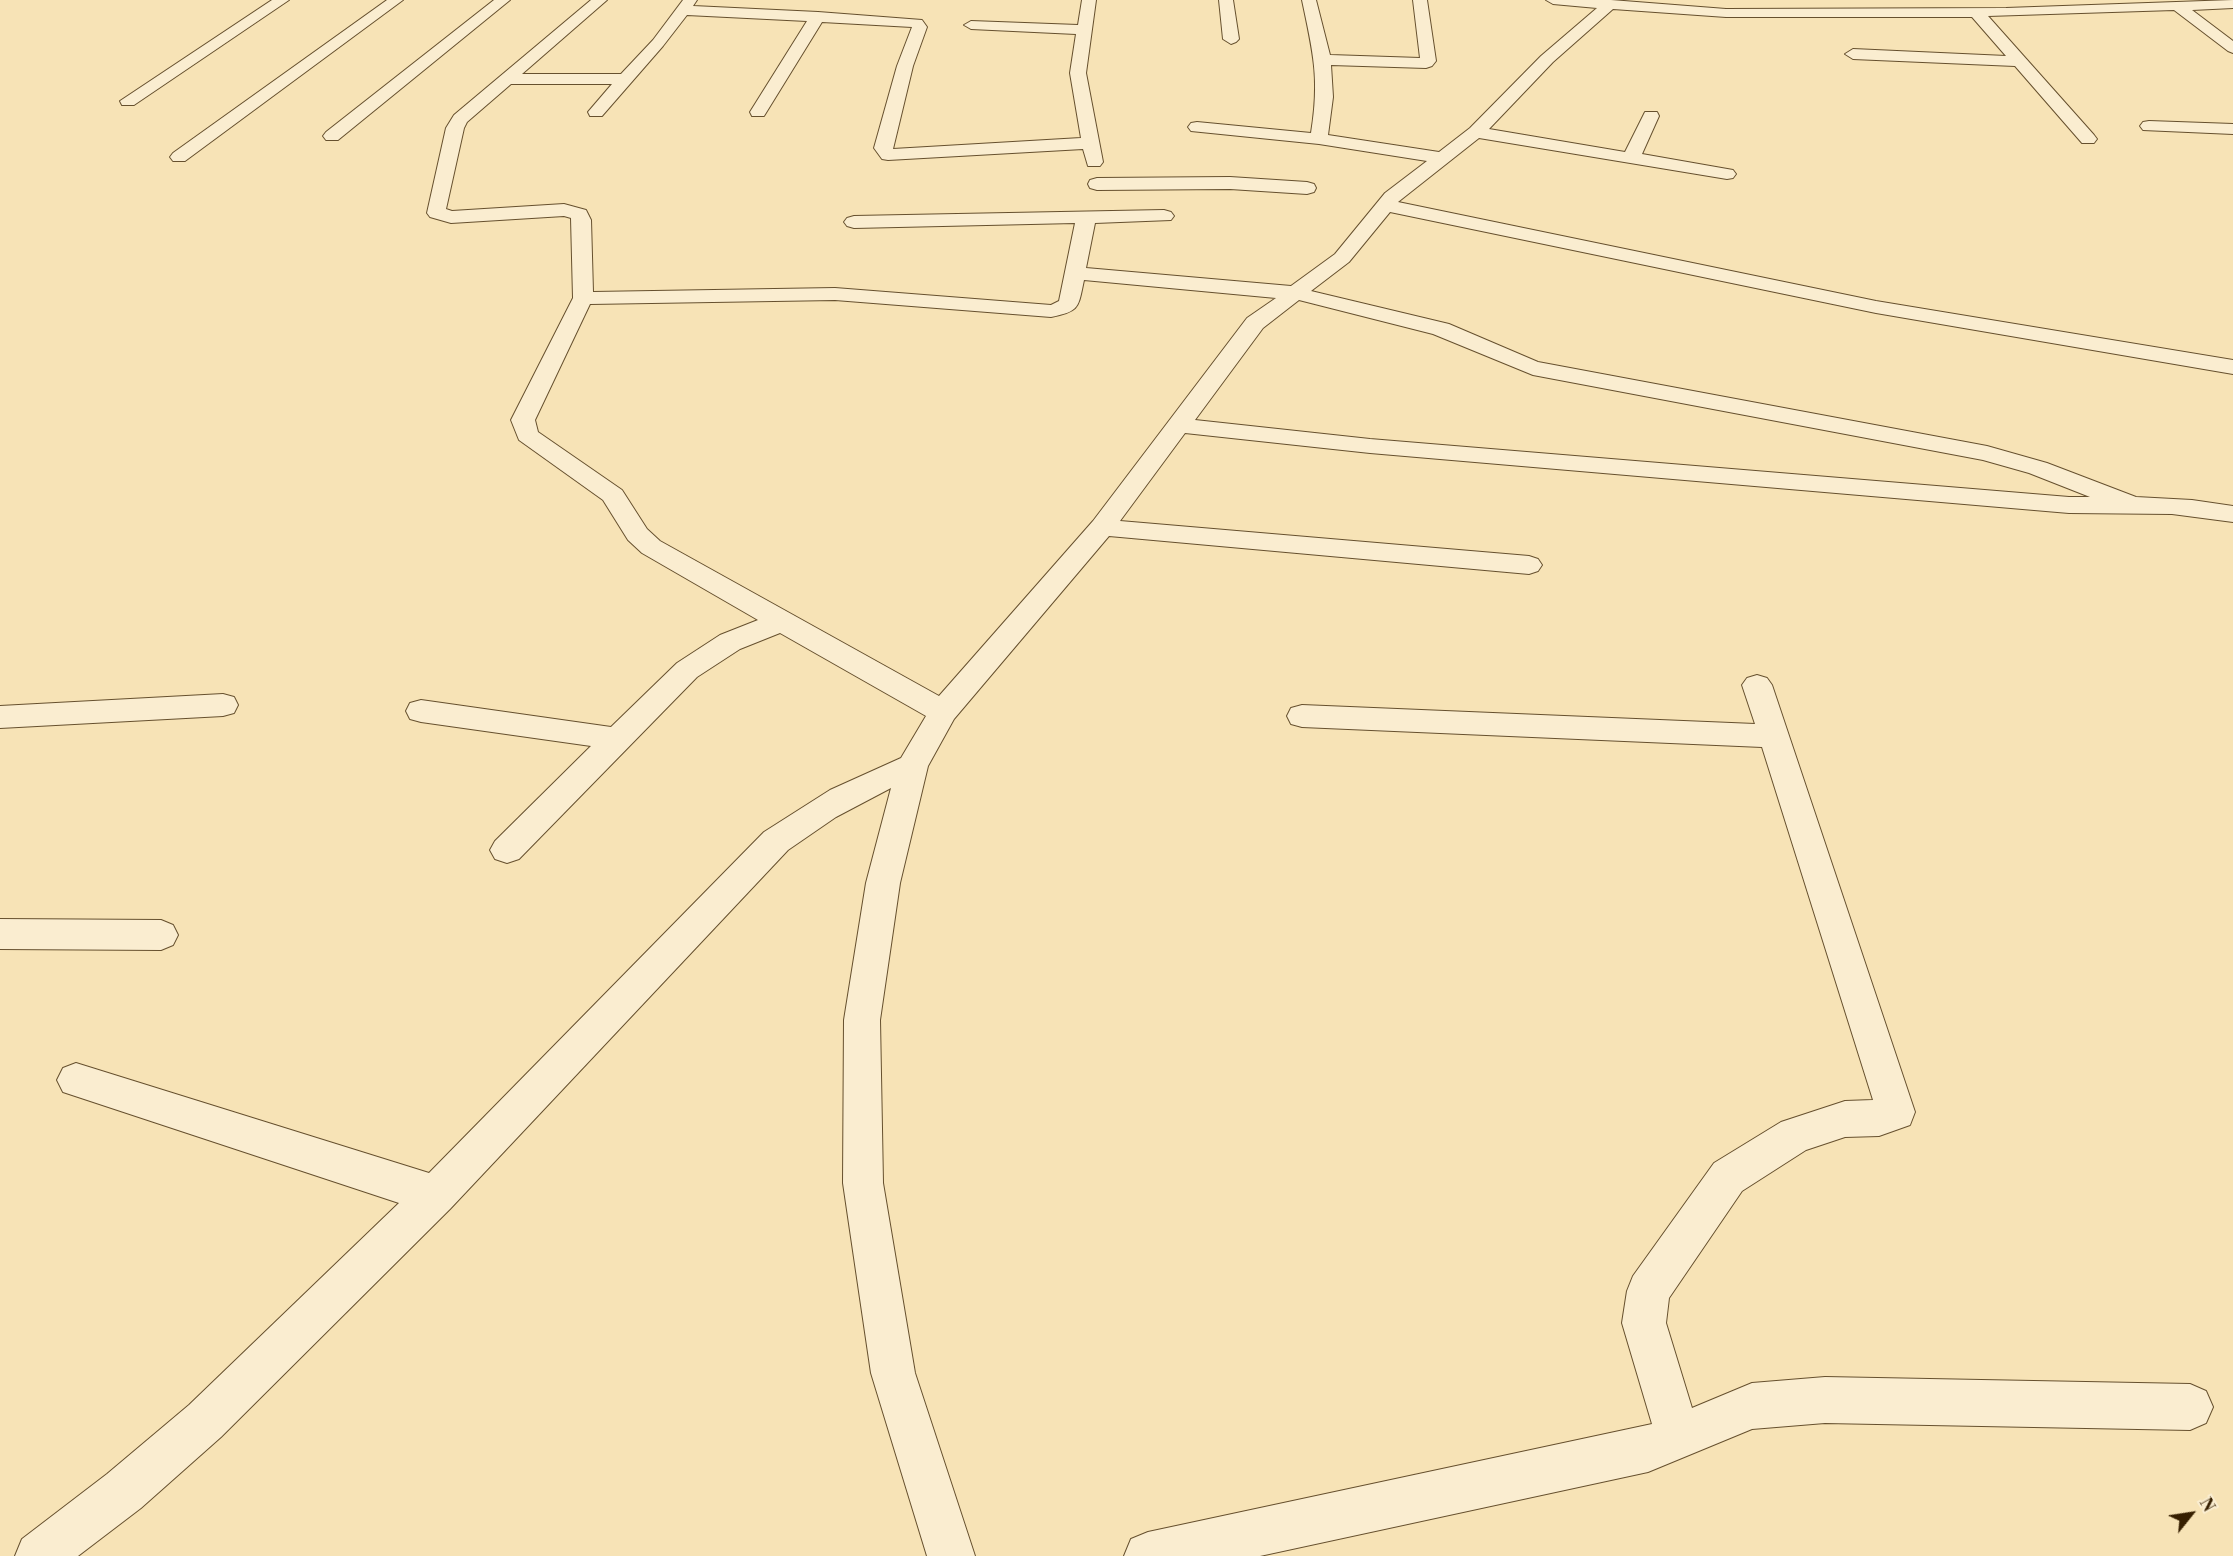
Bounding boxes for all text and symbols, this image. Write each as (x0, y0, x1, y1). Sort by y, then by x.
north arrow (2161, 1484, 2221, 1544)
text: N (2195, 1495, 2218, 1515)

